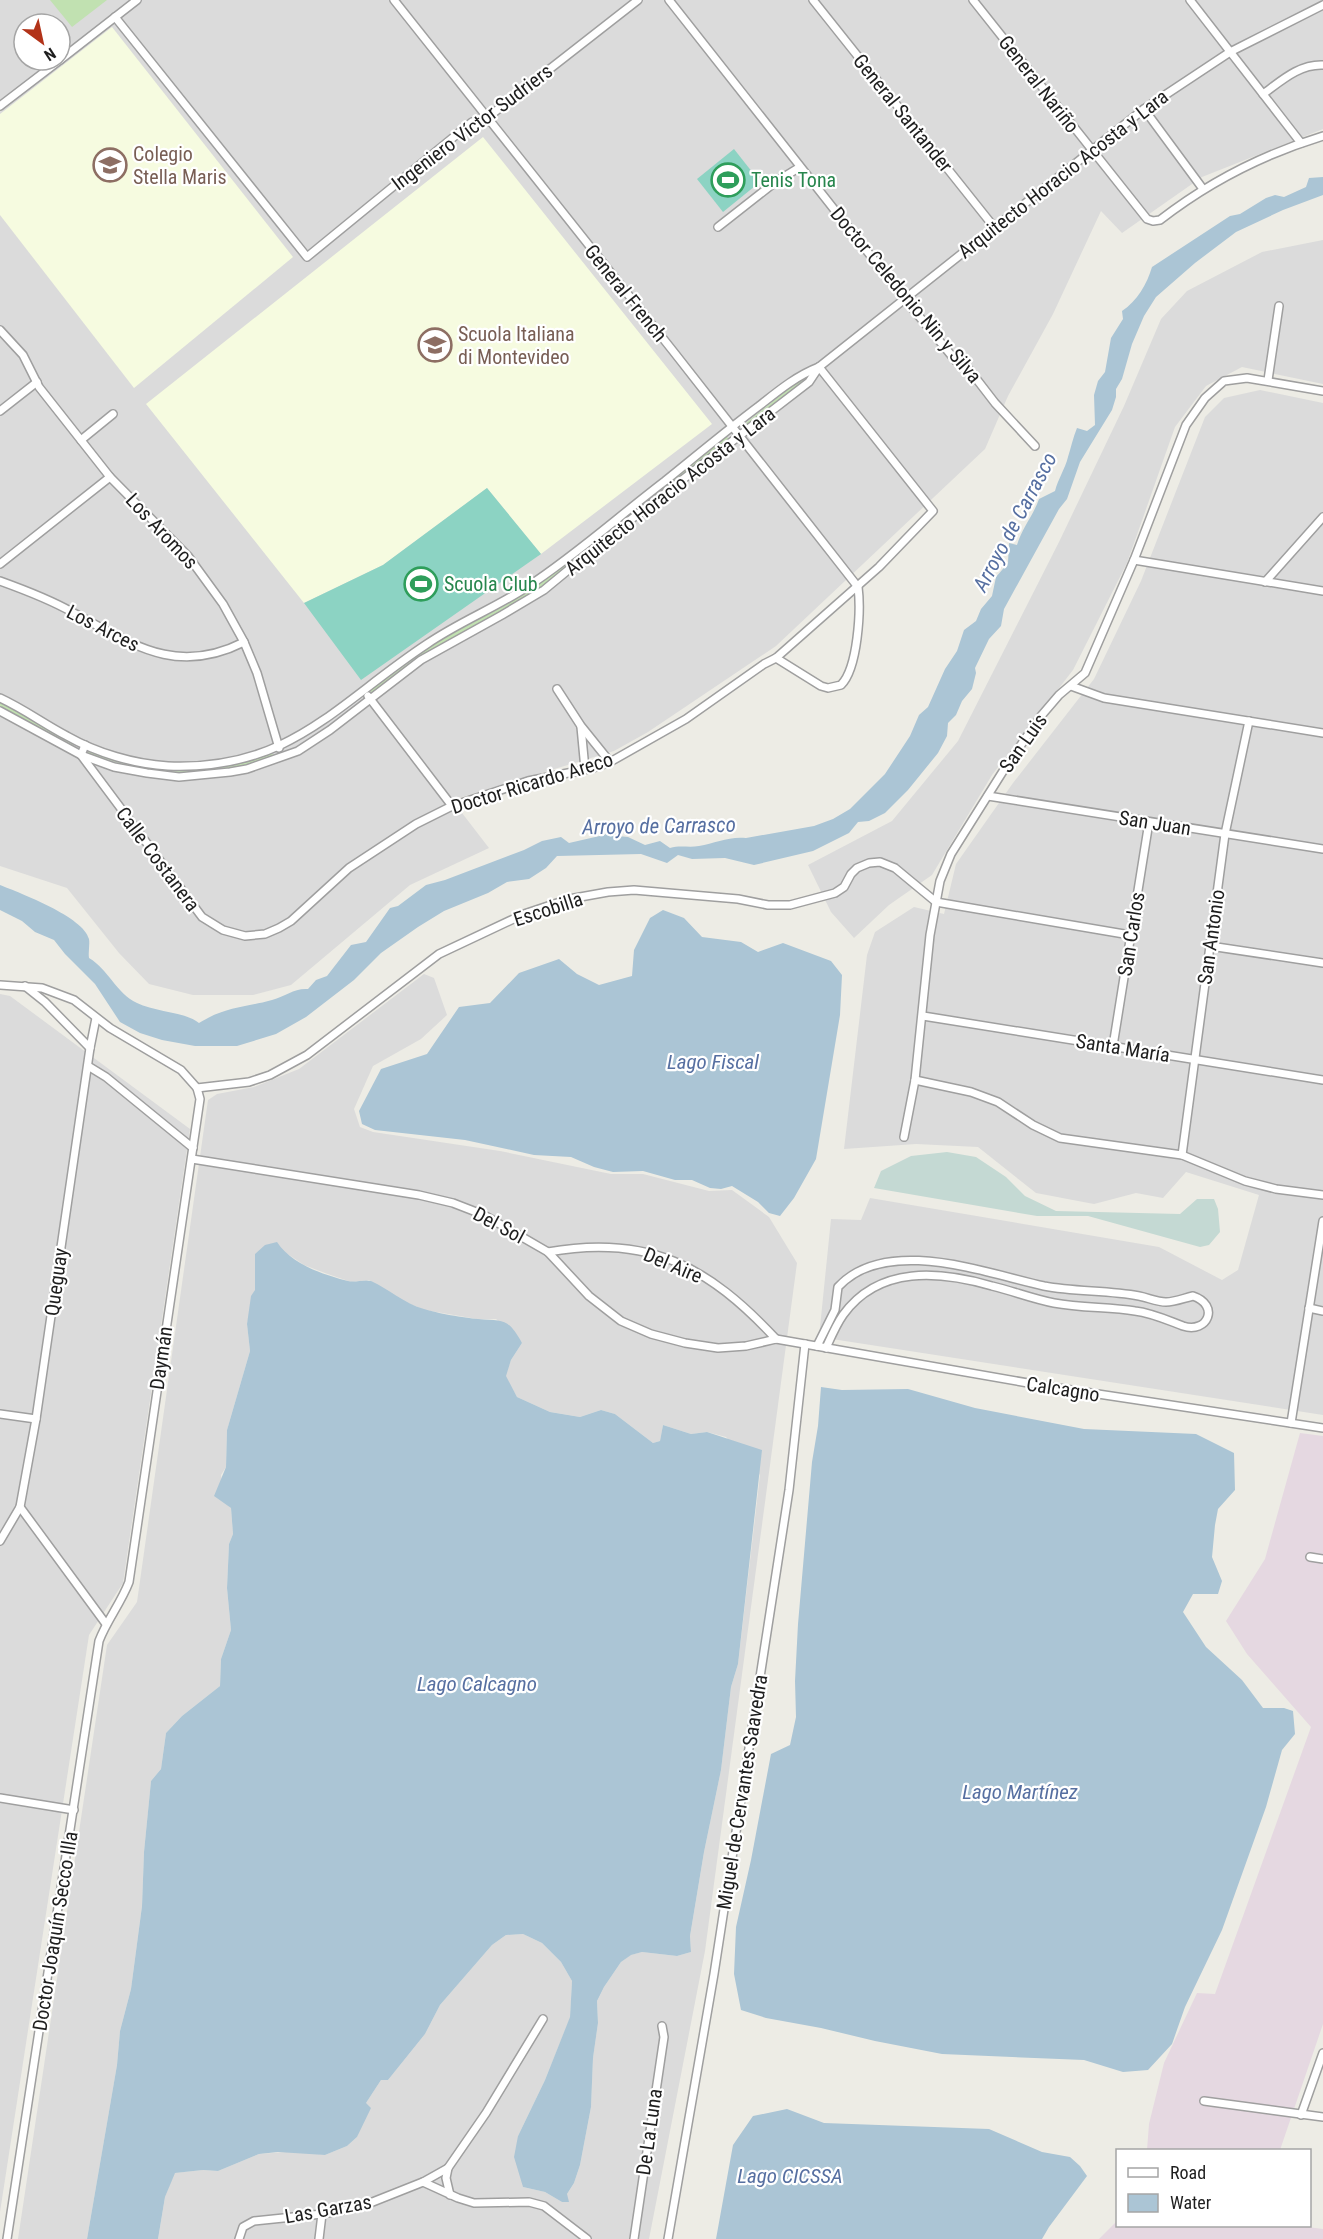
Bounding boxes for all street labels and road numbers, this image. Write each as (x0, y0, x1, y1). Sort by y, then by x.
street label: General Nariño (993, 30, 1085, 138)
street label: General Santander (848, 49, 958, 177)
street label: Ingeniero Víctor Sudriers (387, 59, 557, 195)
street label: Arquitecto Horacio Acosta y Lara (953, 84, 1173, 264)
street label: Doctor Celedonio Nin y Silva (825, 202, 987, 388)
street label: General French (580, 240, 672, 346)
street label: Arquitecto Horacio Acosta y Lara (560, 401, 780, 581)
street label: Los Aromos (121, 488, 203, 574)
street label: Los Arces (63, 600, 143, 656)
street label: San Luis (994, 709, 1052, 777)
street label: Doctor Ricardo Areco (448, 747, 616, 819)
street label: Calle Costanera (111, 802, 205, 916)
street label: San Juan (1117, 805, 1193, 841)
street label: Escobilla (510, 887, 586, 931)
street label: San Antonio (1192, 888, 1230, 986)
street label: San Carlos (1112, 890, 1150, 978)
street label: Santa María (1074, 1029, 1172, 1067)
street label: Del Sol (469, 1201, 529, 1249)
street label: Del Aire (640, 1242, 706, 1288)
street label: Queguay (39, 1246, 73, 1318)
street label: Daymán (145, 1325, 177, 1391)
street label: Calcagno (1025, 1371, 1101, 1407)
street label: Miguel de Cervantes Saavedra (712, 1673, 772, 1911)
street label: Doctor Joaquín Secco Illa (27, 1830, 83, 2032)
street label: De La Luna (631, 2087, 667, 2177)
street label: Las Garzas (283, 2190, 373, 2228)

